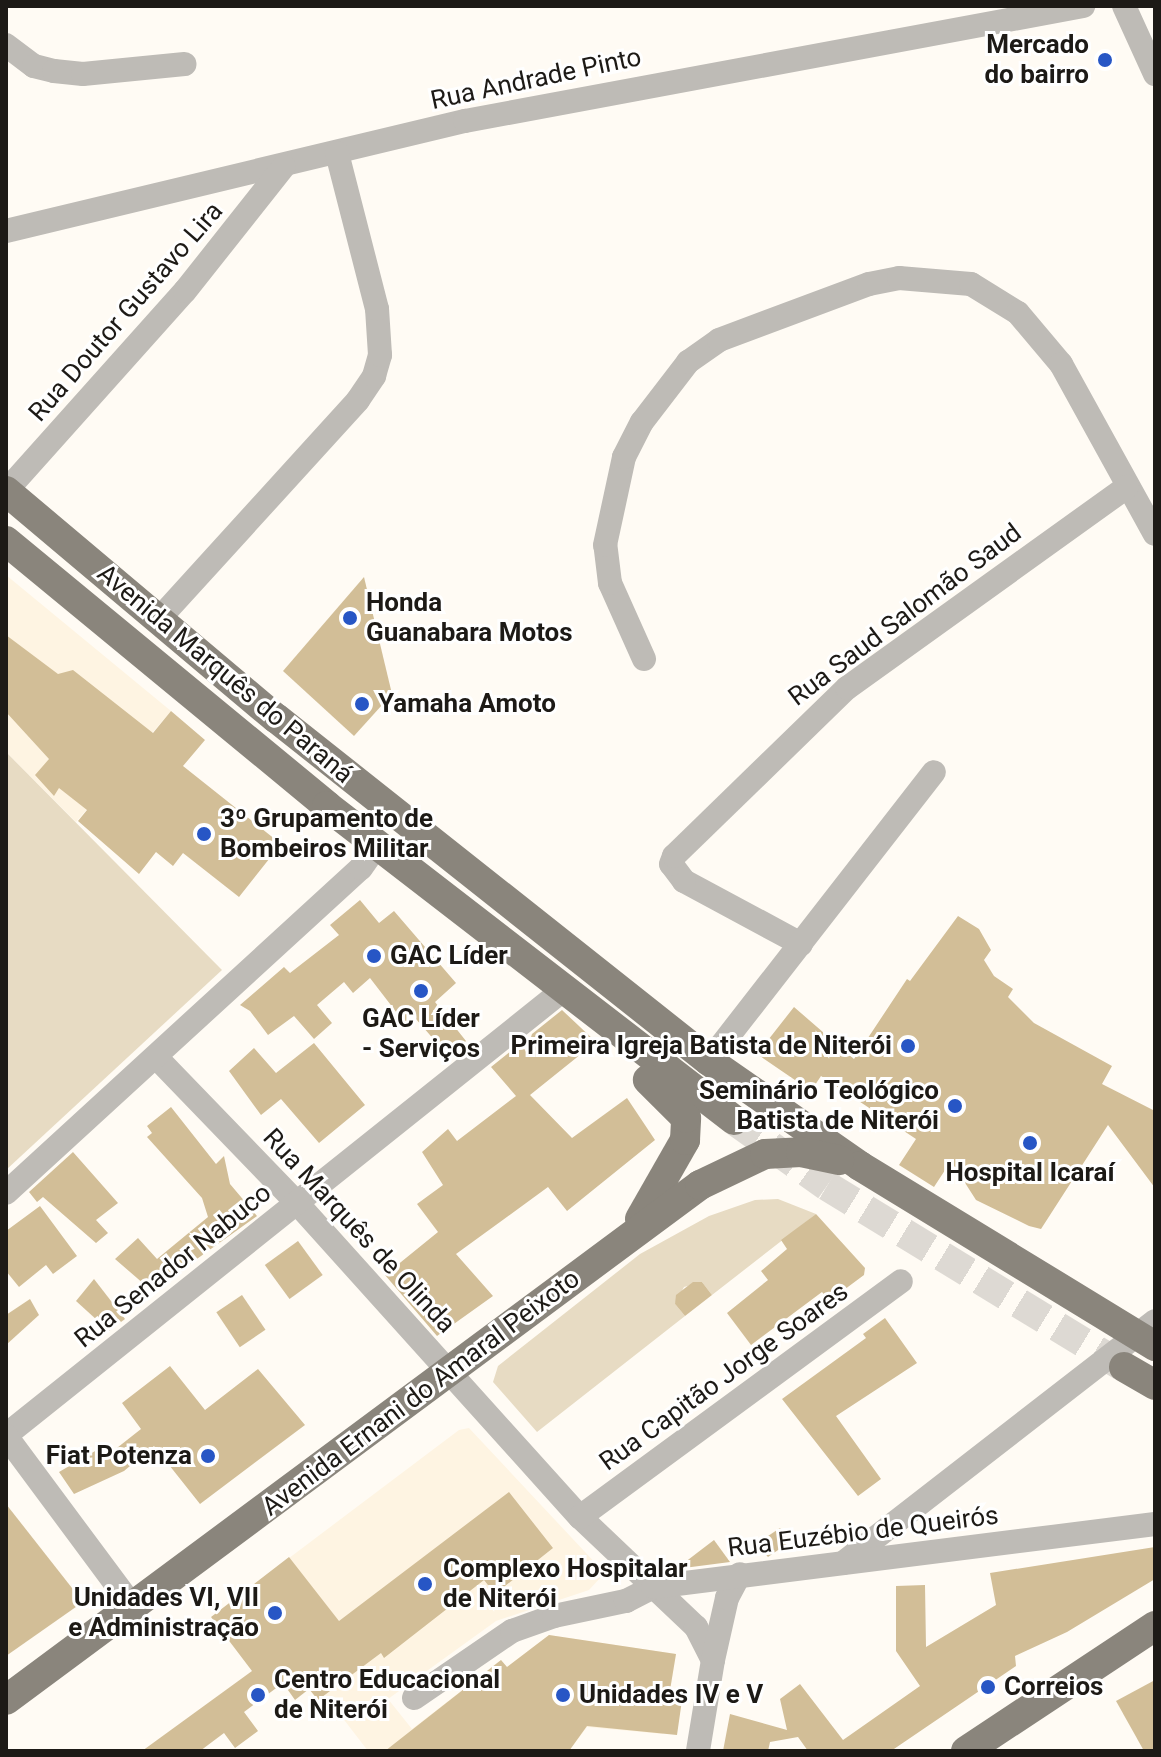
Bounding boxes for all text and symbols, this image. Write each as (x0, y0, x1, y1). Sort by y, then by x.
place label: Mercado do bairro (984, 29, 1089, 90)
street label: Rua Andrade Pinto (428, 41, 644, 117)
marker: Mercado do bairro (1096, 51, 1114, 69)
street label: Rua Doutor Gustavo Lira (22, 196, 230, 428)
street label: Rua Saud Salomão Saud (782, 517, 1028, 713)
street label: Avenida Marquês do Paraná (91, 558, 359, 790)
place label: Honda Guanabara Motos (366, 587, 573, 648)
marker: Honda Guanabara Motos (341, 609, 359, 627)
place label: Yamaha Amoto (378, 688, 556, 720)
marker: Yamaha Amoto (353, 695, 371, 713)
place label: 3º Grupamento de Bombeiros Militar (220, 803, 433, 864)
marker: 3º Grupamento de Bombeiros Militar (195, 825, 213, 843)
place label: GAC Líder (390, 940, 508, 972)
marker: GAC Líder (365, 947, 383, 965)
marker: GAC Líder - Serviços (412, 982, 430, 1000)
place label: GAC Líder - Serviços (362, 1003, 480, 1064)
place label: Primeira Igreja Batista de Niterói (510, 1030, 892, 1062)
marker: Primeira Igreja Batista de Niterói (899, 1037, 917, 1055)
place label: Seminário Teológico Batista de Niterói (698, 1075, 939, 1136)
marker: Seminário Teológico Batista de Niterói (946, 1097, 964, 1115)
street label: Rua Marquês de Olinda (256, 1122, 462, 1340)
marker: Hospital Icaraí (1019, 1132, 1041, 1154)
place label: Hospital Icaraí (945, 1157, 1115, 1189)
street label: Rua Senador Nabuco (69, 1177, 277, 1355)
street label: Avenida Ernani do Amaral Peixoto (256, 1263, 586, 1523)
street label: Rua Capitão Jorge Soares (594, 1276, 854, 1478)
place label: Fiat Potenza (46, 1440, 192, 1472)
marker: Fiat Potenza (199, 1447, 217, 1465)
street label: Rua Euzébio de Queirós (726, 1500, 1000, 1564)
place label: Complexo Hospitalar de Niterói (443, 1553, 688, 1614)
marker: Complexo Hospitalar de Niterói (414, 1573, 436, 1595)
place label: Unidades VI, VII e Administração (68, 1582, 259, 1644)
marker: Unidades VI, VII e Administração (266, 1604, 284, 1622)
place label: Centro Educacional de Niterói (274, 1664, 500, 1726)
place label: Correios (1004, 1671, 1103, 1703)
marker: Correios (979, 1678, 997, 1696)
place label: Unidades IV e V (579, 1679, 763, 1711)
marker: Centro Educacional de Niterói (249, 1686, 267, 1704)
marker: Unidades IV e V (554, 1686, 572, 1704)

